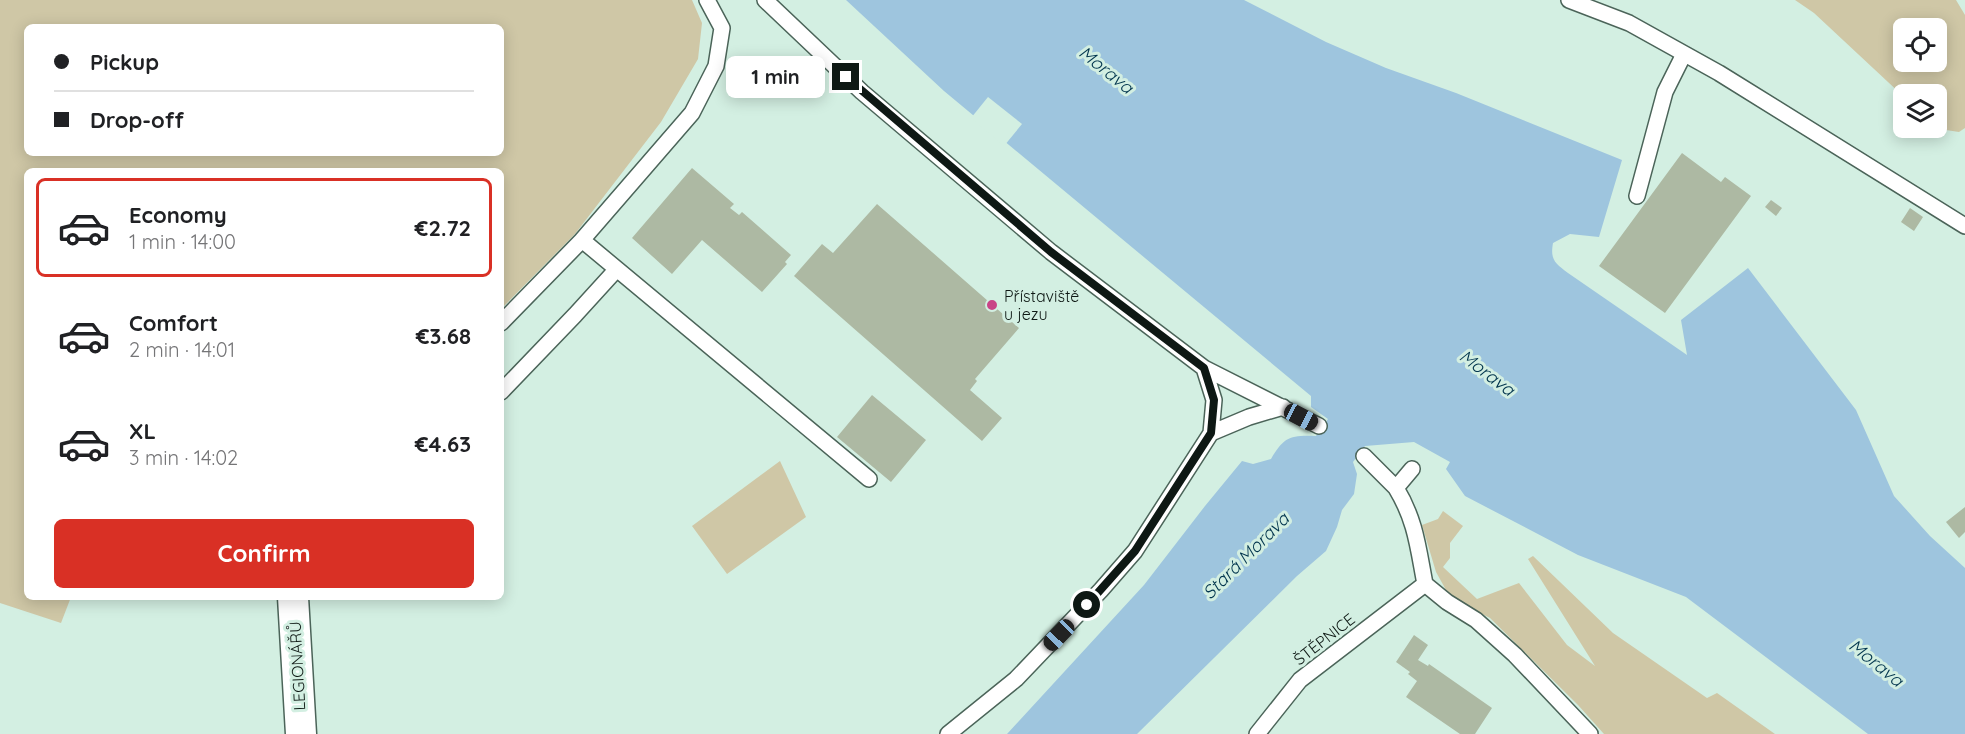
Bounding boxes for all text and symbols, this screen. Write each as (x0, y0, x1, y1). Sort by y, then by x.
map controls (1893, 18, 1947, 138)
button: locate (1893, 18, 1947, 72)
water label: Morava (1074, 41, 1139, 99)
text: Pickup (90, 48, 159, 76)
callout: 1 min (726, 56, 825, 98)
route end (832, 63, 859, 90)
text: 1 min (751, 64, 800, 89)
button: layers (1893, 84, 1947, 138)
text: Drop-off (90, 106, 184, 134)
icon: car (57, 201, 111, 255)
text: Economy (129, 201, 227, 229)
text: €2.72 (415, 214, 471, 242)
text: 1 min · 14:00 (129, 229, 236, 254)
place label: Přístaviště u jezu (1004, 286, 1079, 324)
marker: Přístaviště u jezu (985, 298, 999, 312)
icon: car (57, 309, 111, 363)
text: Comfort (129, 309, 218, 337)
text: €3.68 (416, 322, 471, 350)
text: 2 min · 14:01 (129, 337, 235, 362)
water label: Morava (1455, 344, 1520, 402)
car (1281, 401, 1321, 433)
icon: car (57, 417, 111, 471)
text: XL (129, 417, 156, 445)
text: €4.63 (415, 430, 471, 458)
text: 3 min · 14:02 (129, 445, 238, 470)
water label: Stará Morava (1197, 507, 1295, 604)
button: Confirm (54, 519, 474, 588)
route start (1073, 591, 1100, 618)
street label: ŠTĚPNICE (1289, 609, 1359, 669)
car (1040, 616, 1078, 654)
street label: LEGIONÁŘŮ (285, 621, 309, 711)
water label: Morava (1844, 634, 1909, 692)

